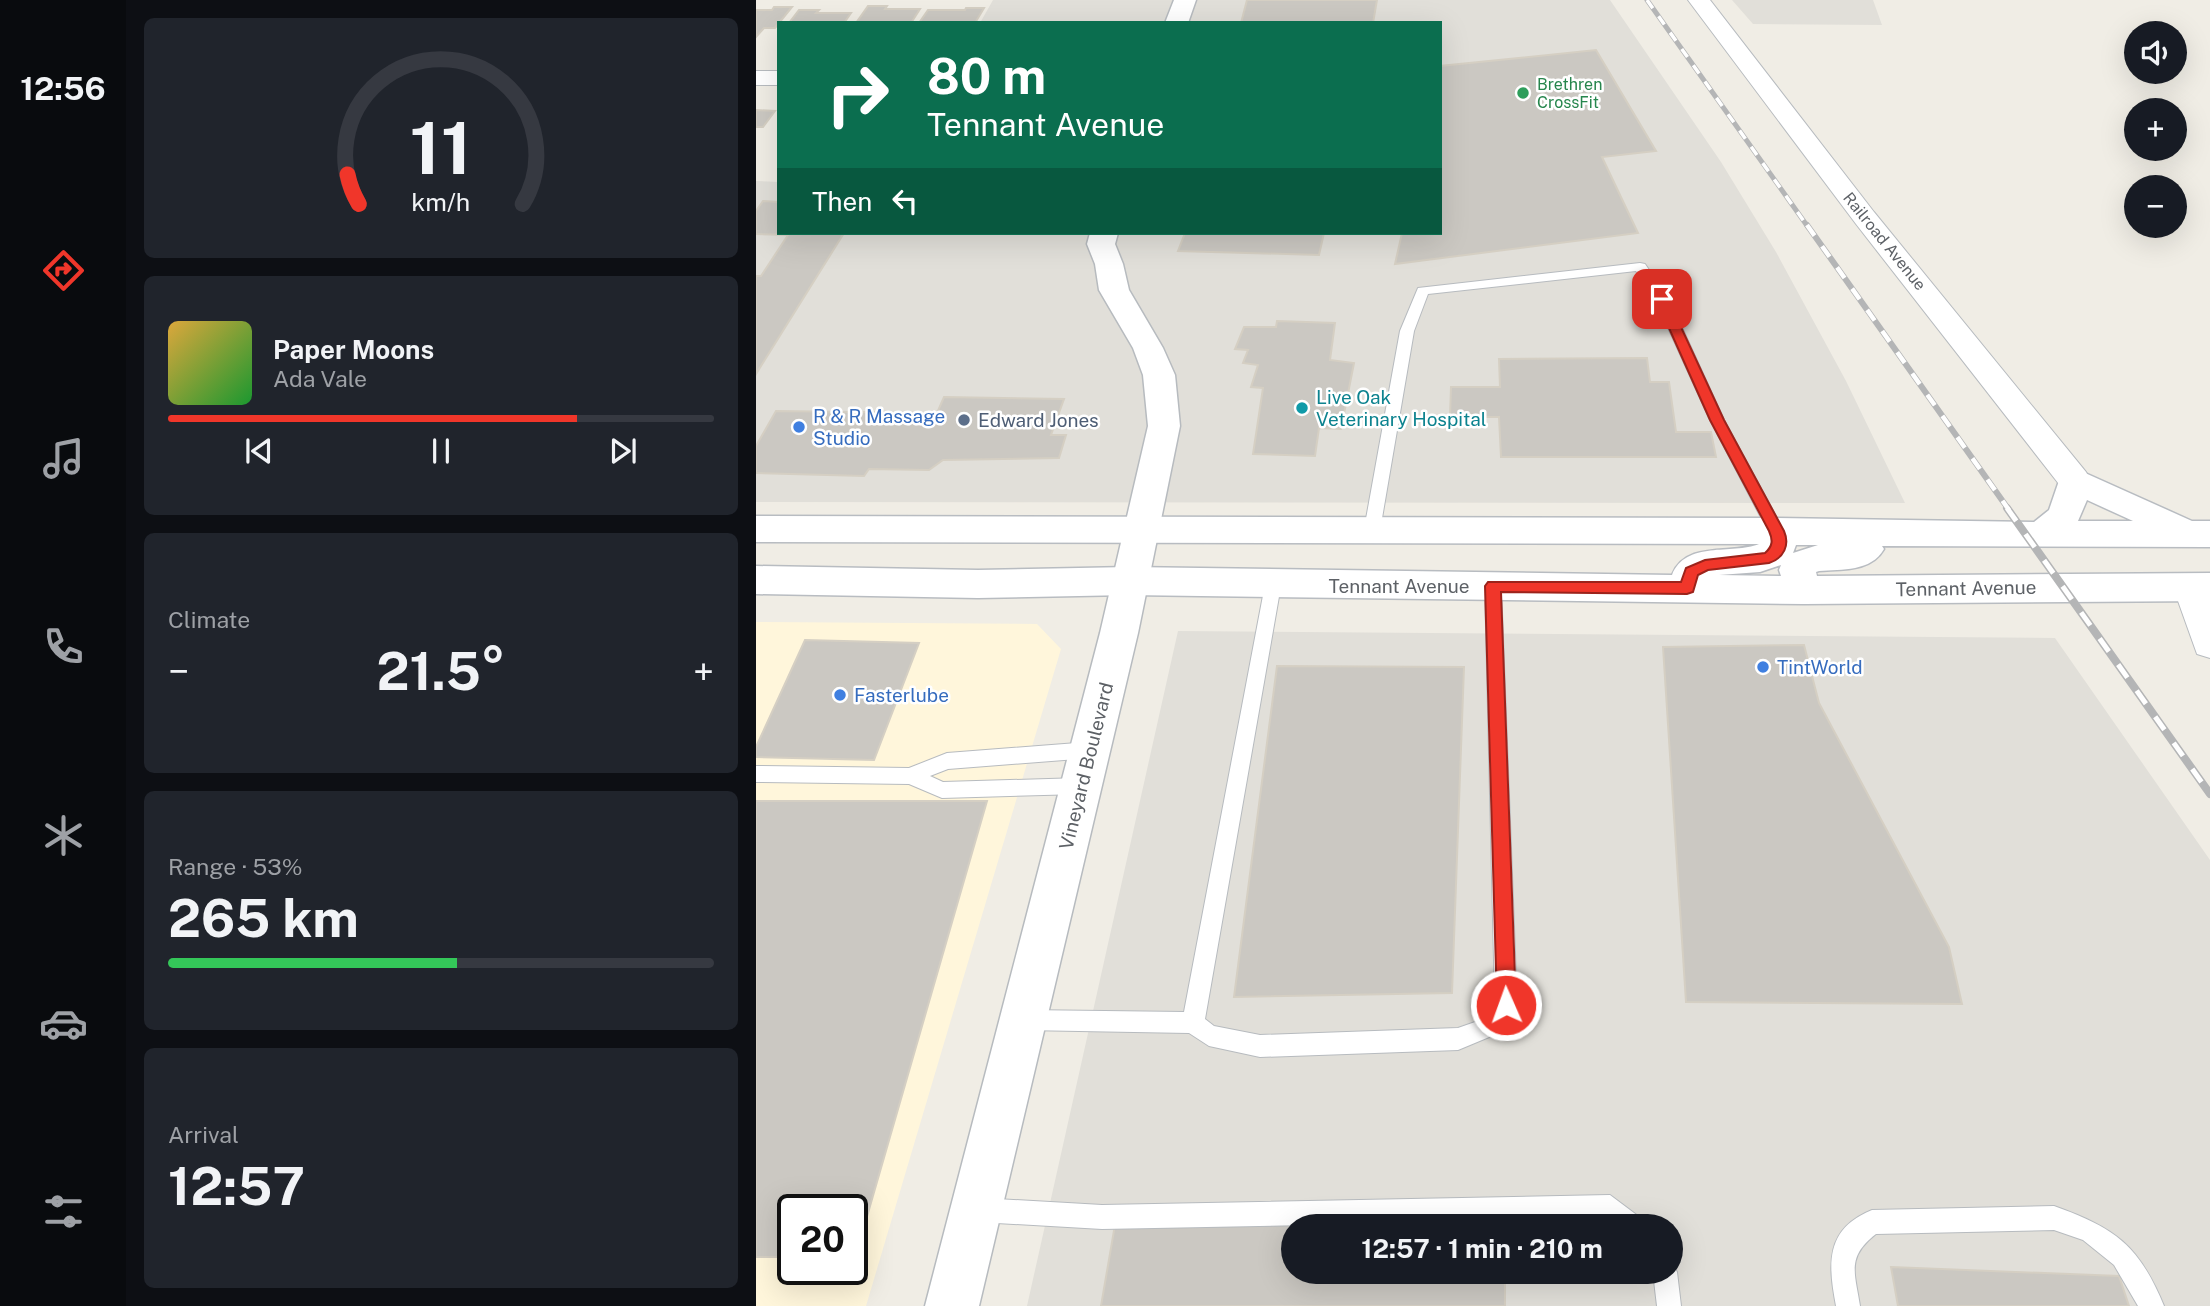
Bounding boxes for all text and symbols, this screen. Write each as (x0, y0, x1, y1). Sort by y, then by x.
map controls (2124, 21, 2187, 238)
button: sound (2124, 21, 2187, 84)
text: 80 m (927, 47, 1046, 105)
icon: right (812, 49, 903, 140)
text: 12:56 (20, 70, 106, 107)
place label: Brethren CrossFit (1537, 75, 1602, 112)
marker: Brethren CrossFit (1515, 85, 1531, 101)
button: + (2124, 98, 2187, 161)
text: 11 (410, 105, 472, 190)
text: Tennant Avenue (927, 106, 1164, 143)
button: − (2124, 175, 2187, 238)
icon: left (886, 182, 924, 220)
text: Then (812, 186, 872, 217)
text: km/h (412, 187, 470, 217)
street label: Railroad Avenue (1839, 188, 1930, 294)
icon: directions (39, 246, 88, 295)
pin (1632, 269, 1692, 329)
icon: arrive (1643, 280, 1681, 318)
text: Paper Moons (273, 334, 434, 365)
text: Ada Vale (273, 365, 367, 392)
place label: Live Oak Veterinary Hospital (1316, 386, 1487, 430)
marker: Live Oak Veterinary Hospital (1294, 400, 1310, 416)
place label: R & R Massage Studio (813, 405, 945, 449)
place label: Edward Jones (978, 409, 1099, 431)
marker: Edward Jones (956, 412, 972, 428)
marker: R & R Massage Studio (791, 419, 807, 435)
icon: previous (240, 432, 278, 470)
icon: pause (422, 432, 460, 470)
icon: next (604, 432, 642, 470)
icon: music (39, 434, 88, 483)
street label: Tennant Avenue (1329, 575, 1469, 597)
street label: Tennant Avenue (1895, 576, 2037, 600)
text: Climate (168, 606, 250, 633)
icon: phone (39, 622, 88, 671)
text: 21.5° (376, 641, 506, 702)
text: − (168, 649, 189, 694)
text: + (693, 649, 714, 694)
place label: TintWorld (1777, 656, 1863, 678)
marker: TintWorld (1755, 659, 1771, 675)
street label: Vineyard Boulevard (1055, 680, 1117, 852)
place label: Fasterlube (854, 684, 949, 706)
marker: Fasterlube (832, 687, 848, 703)
icon: climate (39, 811, 88, 860)
text: Range · 53% (168, 853, 302, 880)
text: 265 km (168, 888, 359, 949)
position arrow (1469, 968, 1543, 1042)
icon: car (39, 999, 88, 1048)
text: Arrival (168, 1121, 239, 1148)
text: 12:57 (168, 1156, 305, 1217)
icon: filters (39, 1187, 88, 1236)
speed limit sign: 20 (777, 1194, 868, 1285)
text: 12:57 · 1 min · 210 m (1361, 1233, 1603, 1264)

